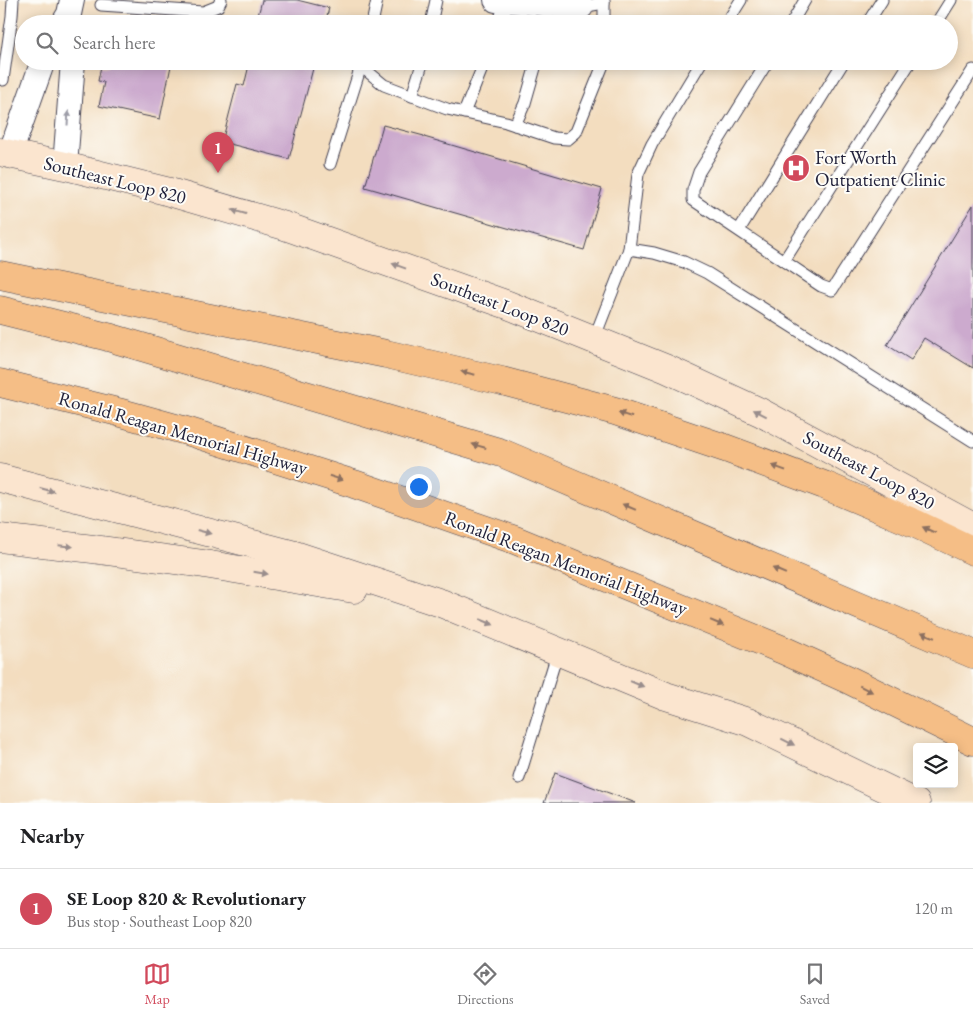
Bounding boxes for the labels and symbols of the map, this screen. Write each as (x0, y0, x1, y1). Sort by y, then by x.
one-way arrow (65, 109, 73, 125)
pin: 1 (202, 132, 234, 173)
place label: Fort Worth Outpatient Clinic (815, 145, 946, 192)
street label: Southeast Loop 820 (41, 150, 189, 210)
hospital icon: Fort Worth Outpatient Clinic (781, 153, 811, 183)
one-way arrow (231, 208, 246, 216)
one-way arrow (392, 262, 407, 269)
street label: Southeast Loop 820 (427, 266, 573, 342)
one-way arrow (461, 369, 476, 377)
street label: Ronald Reagan Memorial Highway (55, 385, 311, 481)
one-way arrow (753, 409, 768, 417)
one-way arrow (617, 410, 632, 418)
street label: Southeast Loop 820 (799, 425, 939, 515)
one-way arrow (471, 441, 486, 449)
one-way arrow (771, 464, 786, 472)
your location (406, 474, 432, 500)
one-way arrow (329, 475, 344, 483)
one-way arrow (40, 487, 55, 495)
one-way arrow (622, 503, 636, 511)
street label: Ronald Reagan Memorial Highway (441, 505, 692, 621)
one-way arrow (922, 526, 936, 534)
one-way arrow (197, 528, 212, 536)
one-way arrow (58, 542, 74, 550)
one-way arrow (772, 567, 786, 575)
one-way arrow (254, 570, 270, 578)
one-way arrow (479, 618, 494, 626)
one-way arrow (710, 619, 724, 627)
one-way arrow (920, 631, 935, 639)
one-way arrow (630, 680, 644, 688)
one-way arrow (859, 685, 873, 693)
one-way arrow (781, 738, 795, 746)

